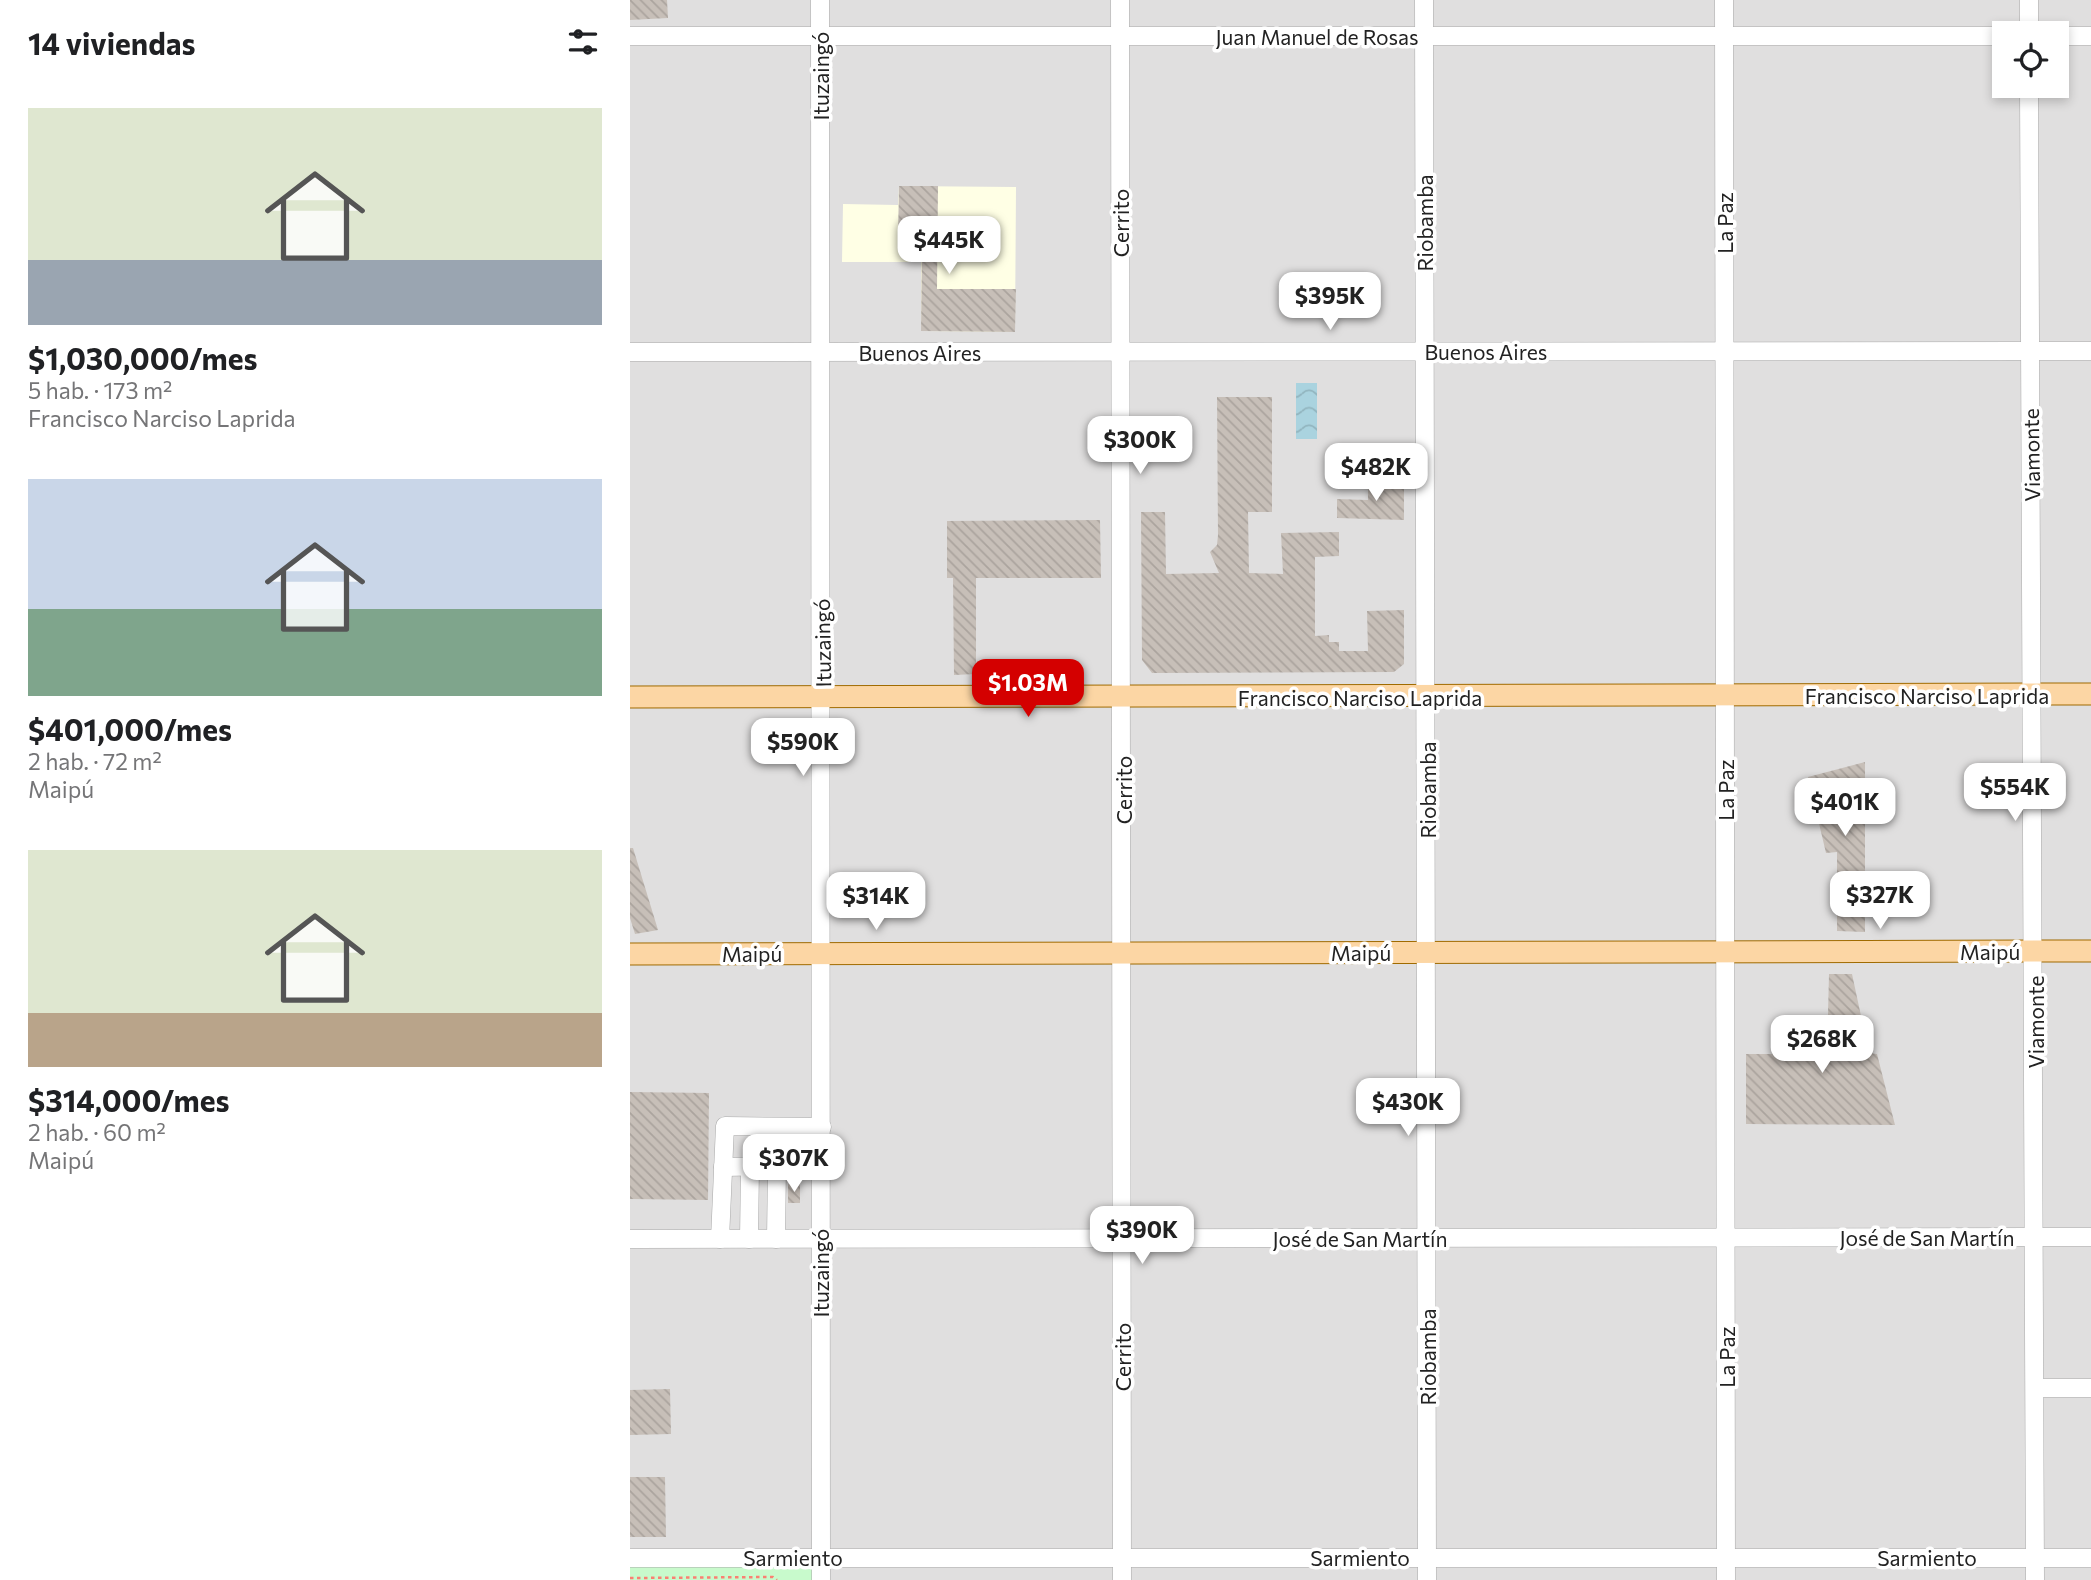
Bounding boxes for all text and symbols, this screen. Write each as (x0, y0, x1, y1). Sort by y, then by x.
map controls (1992, 21, 2069, 98)
button: locate (1992, 21, 2069, 98)
icon: filters (564, 23, 602, 61)
text: 14 viviendas (28, 24, 196, 61)
street label: Juan Manuel de Rosas (1216, 24, 1419, 49)
street label: Ituzaingó (808, 32, 833, 120)
icon: home (252, 153, 378, 279)
street label: Riobamba (1412, 174, 1437, 272)
street label: Cerrito (1108, 189, 1133, 257)
street label: La Paz (1712, 192, 1737, 254)
pin: $445K (900, 216, 998, 276)
text: $445K (914, 225, 984, 253)
pin: $395K (1281, 272, 1379, 332)
text: $395K (1295, 281, 1365, 309)
text: $1,030,000/mes (28, 339, 258, 376)
street label: Buenos Aires (1425, 339, 1547, 364)
street label: Buenos Aires (859, 340, 981, 365)
text: 5 hab. · 173 m² (28, 376, 172, 404)
text: Francisco Narciso Laprida (28, 404, 296, 432)
street label: Viamonte (2018, 408, 2044, 502)
pin: $300K (1091, 416, 1189, 476)
text: $300K (1103, 425, 1177, 453)
pin: $482K (1327, 444, 1425, 503)
text: $482K (1341, 452, 1411, 480)
icon: home (252, 524, 378, 650)
street label: Ituzaingó (809, 598, 835, 688)
pin: $1.03M (971, 660, 1085, 719)
text: $1.03M (988, 668, 1068, 696)
street label: Francisco Narciso Laprida (1805, 683, 2049, 708)
street label: Francisco Narciso Laprida (1238, 685, 1482, 710)
text: $401,000/mes (28, 710, 232, 747)
pin: $590K (754, 718, 852, 778)
text: $590K (767, 727, 839, 755)
street label: Riobamba (1415, 741, 1440, 839)
text: 2 hab. · 72 m² (28, 747, 162, 775)
street label: Cerrito (1111, 756, 1136, 824)
street label: La Paz (1713, 759, 1738, 821)
pin: $554K (1966, 764, 2064, 823)
text: $554K (1980, 772, 2050, 800)
text: Maipú (28, 775, 94, 803)
pin: $401K (1796, 778, 1894, 838)
text: $401K (1810, 787, 1880, 815)
pin: $314K (827, 872, 925, 932)
pin: $327K (1831, 872, 1929, 931)
text: $327K (1846, 880, 1914, 908)
text: $314K (842, 881, 910, 909)
icon: home (252, 895, 378, 1021)
street label: Maipú (1960, 939, 2020, 964)
street label: Maipú (1331, 940, 1391, 965)
street label: Maipú (722, 941, 782, 966)
street label: Viamonte (2023, 975, 2048, 1069)
pin: $268K (1773, 1016, 1871, 1075)
text: $268K (1787, 1024, 1857, 1052)
pin: $430K (1359, 1078, 1457, 1138)
text: $314,000/mes (28, 1081, 229, 1118)
text: $430K (1372, 1087, 1444, 1115)
text: 2 hab. · 60 m² (28, 1118, 166, 1146)
pin: $307K (745, 1134, 843, 1194)
text: $307K (759, 1143, 829, 1171)
text: Maipú (28, 1146, 94, 1174)
pin: $390K (1093, 1206, 1191, 1266)
text: $390K (1106, 1215, 1178, 1243)
street label: José de San Martín (1840, 1225, 2015, 1250)
street label: José de San Martín (1273, 1226, 1448, 1251)
street label: Ituzaingó (808, 1229, 833, 1317)
street label: Riobamba (1415, 1308, 1440, 1406)
street label: Cerrito (1110, 1323, 1135, 1391)
street label: La Paz (1714, 1326, 1739, 1388)
street label: Sarmiento (743, 1545, 843, 1570)
street label: Sarmiento (1310, 1545, 1410, 1570)
street label: Sarmiento (1877, 1545, 1977, 1570)

